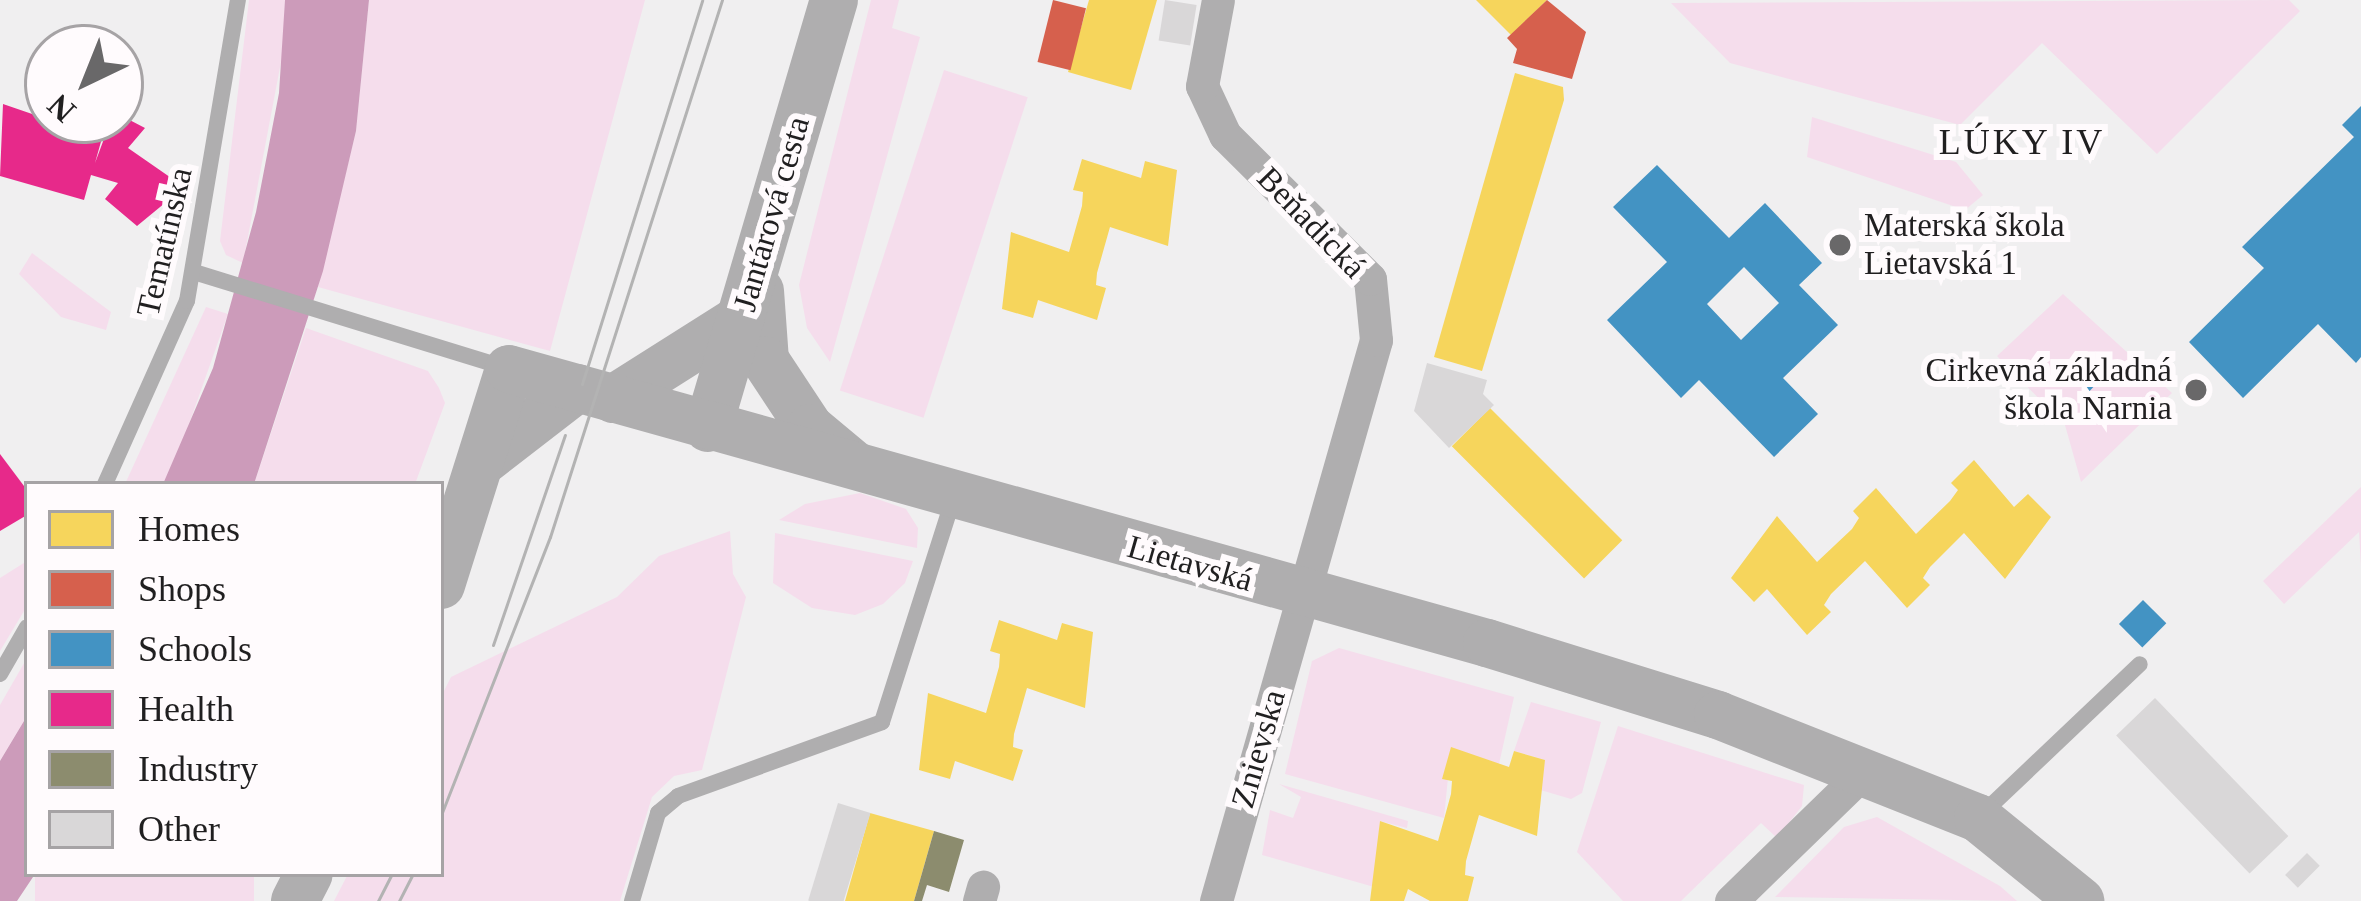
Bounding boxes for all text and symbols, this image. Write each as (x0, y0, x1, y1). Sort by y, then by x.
north arrow (24, 24, 144, 144)
text: N (40, 87, 82, 129)
street label: Jantárová cesta (725, 112, 819, 316)
district label: LÚKY IV (1938, 121, 2106, 165)
street label: Beňadická (1248, 159, 1374, 287)
street label: Tematínska (129, 164, 201, 320)
place label: Materská škola Lietavská 1 (1864, 206, 2065, 284)
marker: Materská škola Lietavská 1 (1827, 232, 1853, 258)
place label: Cirkevná základná škola Narnia (1926, 351, 2172, 429)
marker: Cirkevná základná škola Narnia (2183, 377, 2209, 403)
legend (24, 481, 444, 877)
text: Homes (138, 509, 240, 549)
street label: Lietavská (1123, 527, 1257, 601)
text: Shops (138, 569, 226, 609)
text: Schools (138, 629, 252, 669)
street label: Znievska (1223, 685, 1295, 813)
text: Health (138, 689, 234, 729)
text: Industry (138, 749, 258, 789)
text: Other (138, 809, 220, 849)

